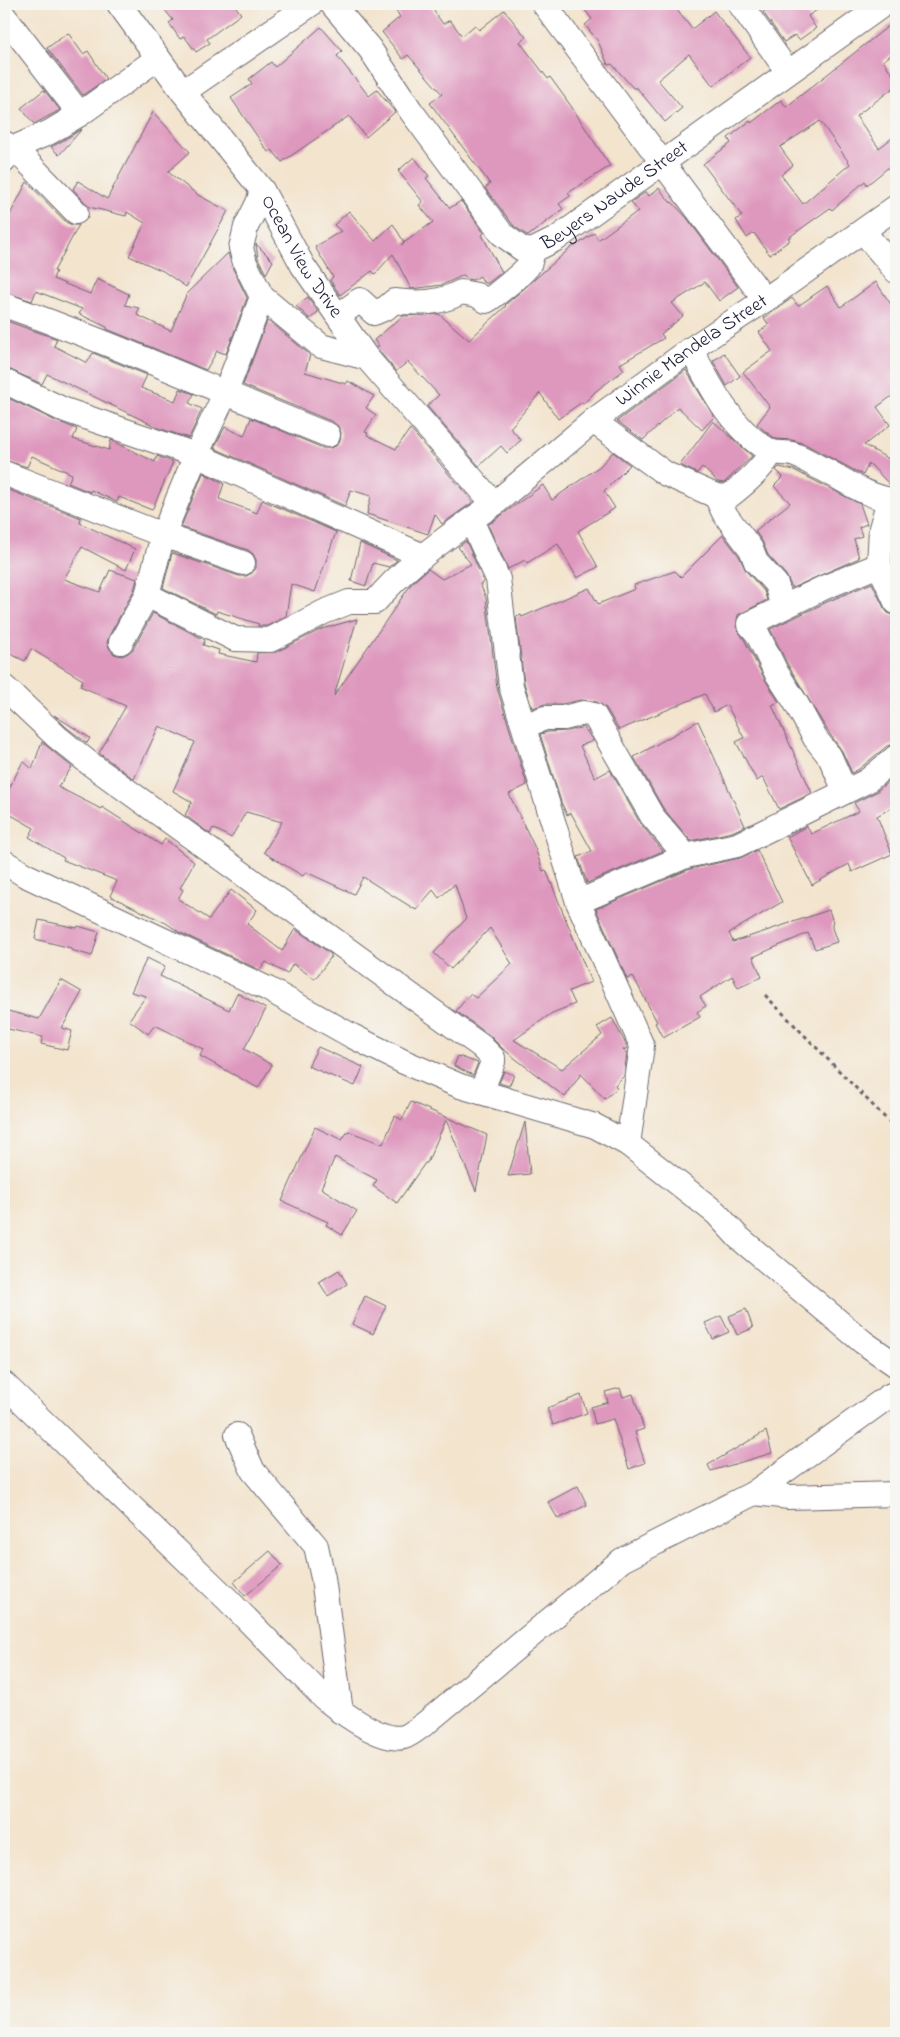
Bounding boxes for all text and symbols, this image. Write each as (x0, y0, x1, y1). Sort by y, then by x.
street label: Beyers Naude Street (535, 134, 695, 259)
street label: Ocean View Drive (253, 190, 350, 324)
street label: Winnie Mandela Street (610, 287, 774, 414)

